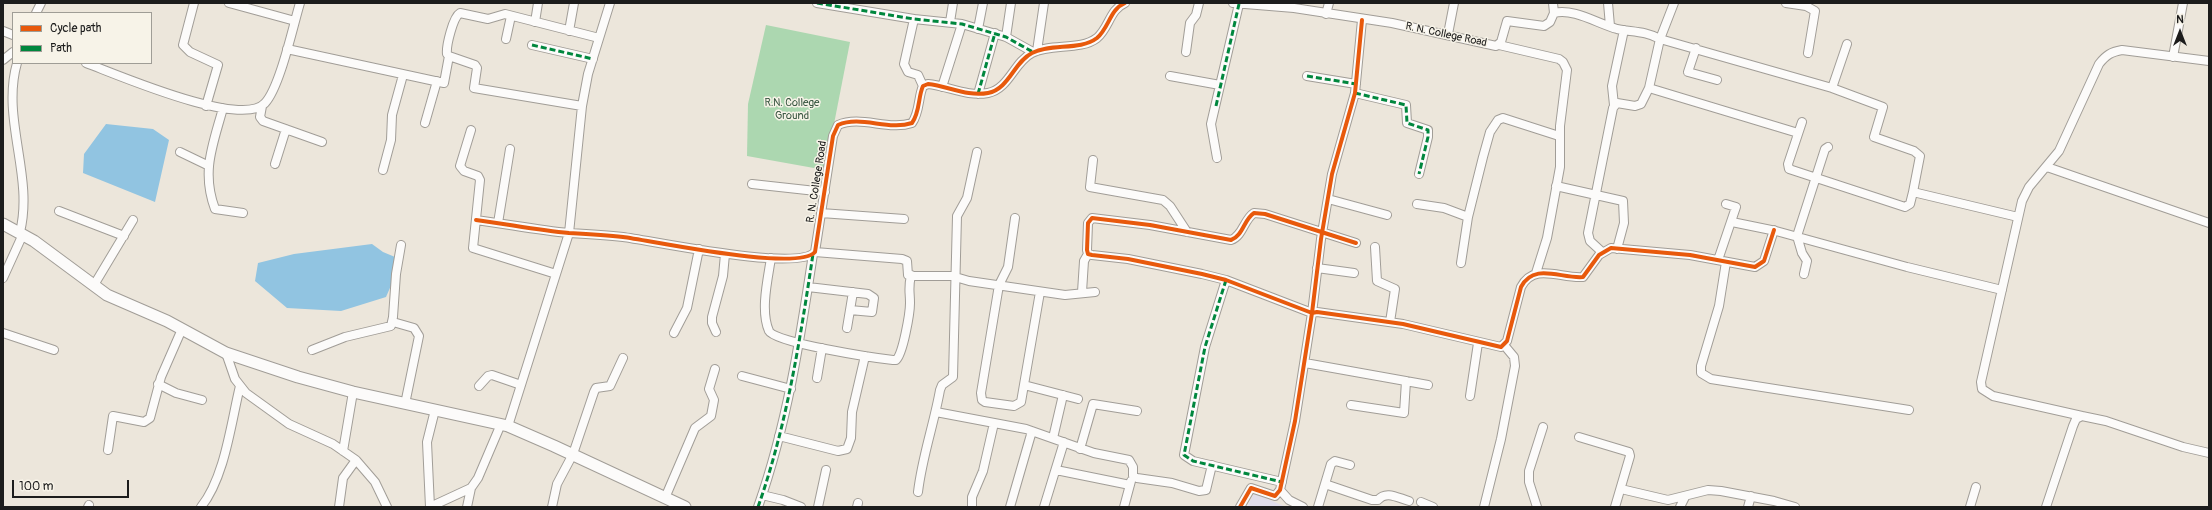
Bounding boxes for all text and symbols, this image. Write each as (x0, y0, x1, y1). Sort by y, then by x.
legend (12, 12, 152, 64)
north arrow (2160, 12, 2200, 52)
text: N (2176, 13, 2184, 26)
street label: R. N. College Road (1404, 20, 1488, 50)
text: Cycle path (50, 21, 101, 36)
text: Path (50, 41, 72, 56)
park label: R.N. College Ground (765, 96, 819, 122)
street label: R. N. College Road (804, 140, 830, 224)
scale bar (14, 472, 131, 498)
text: 100 m (19, 479, 53, 494)

